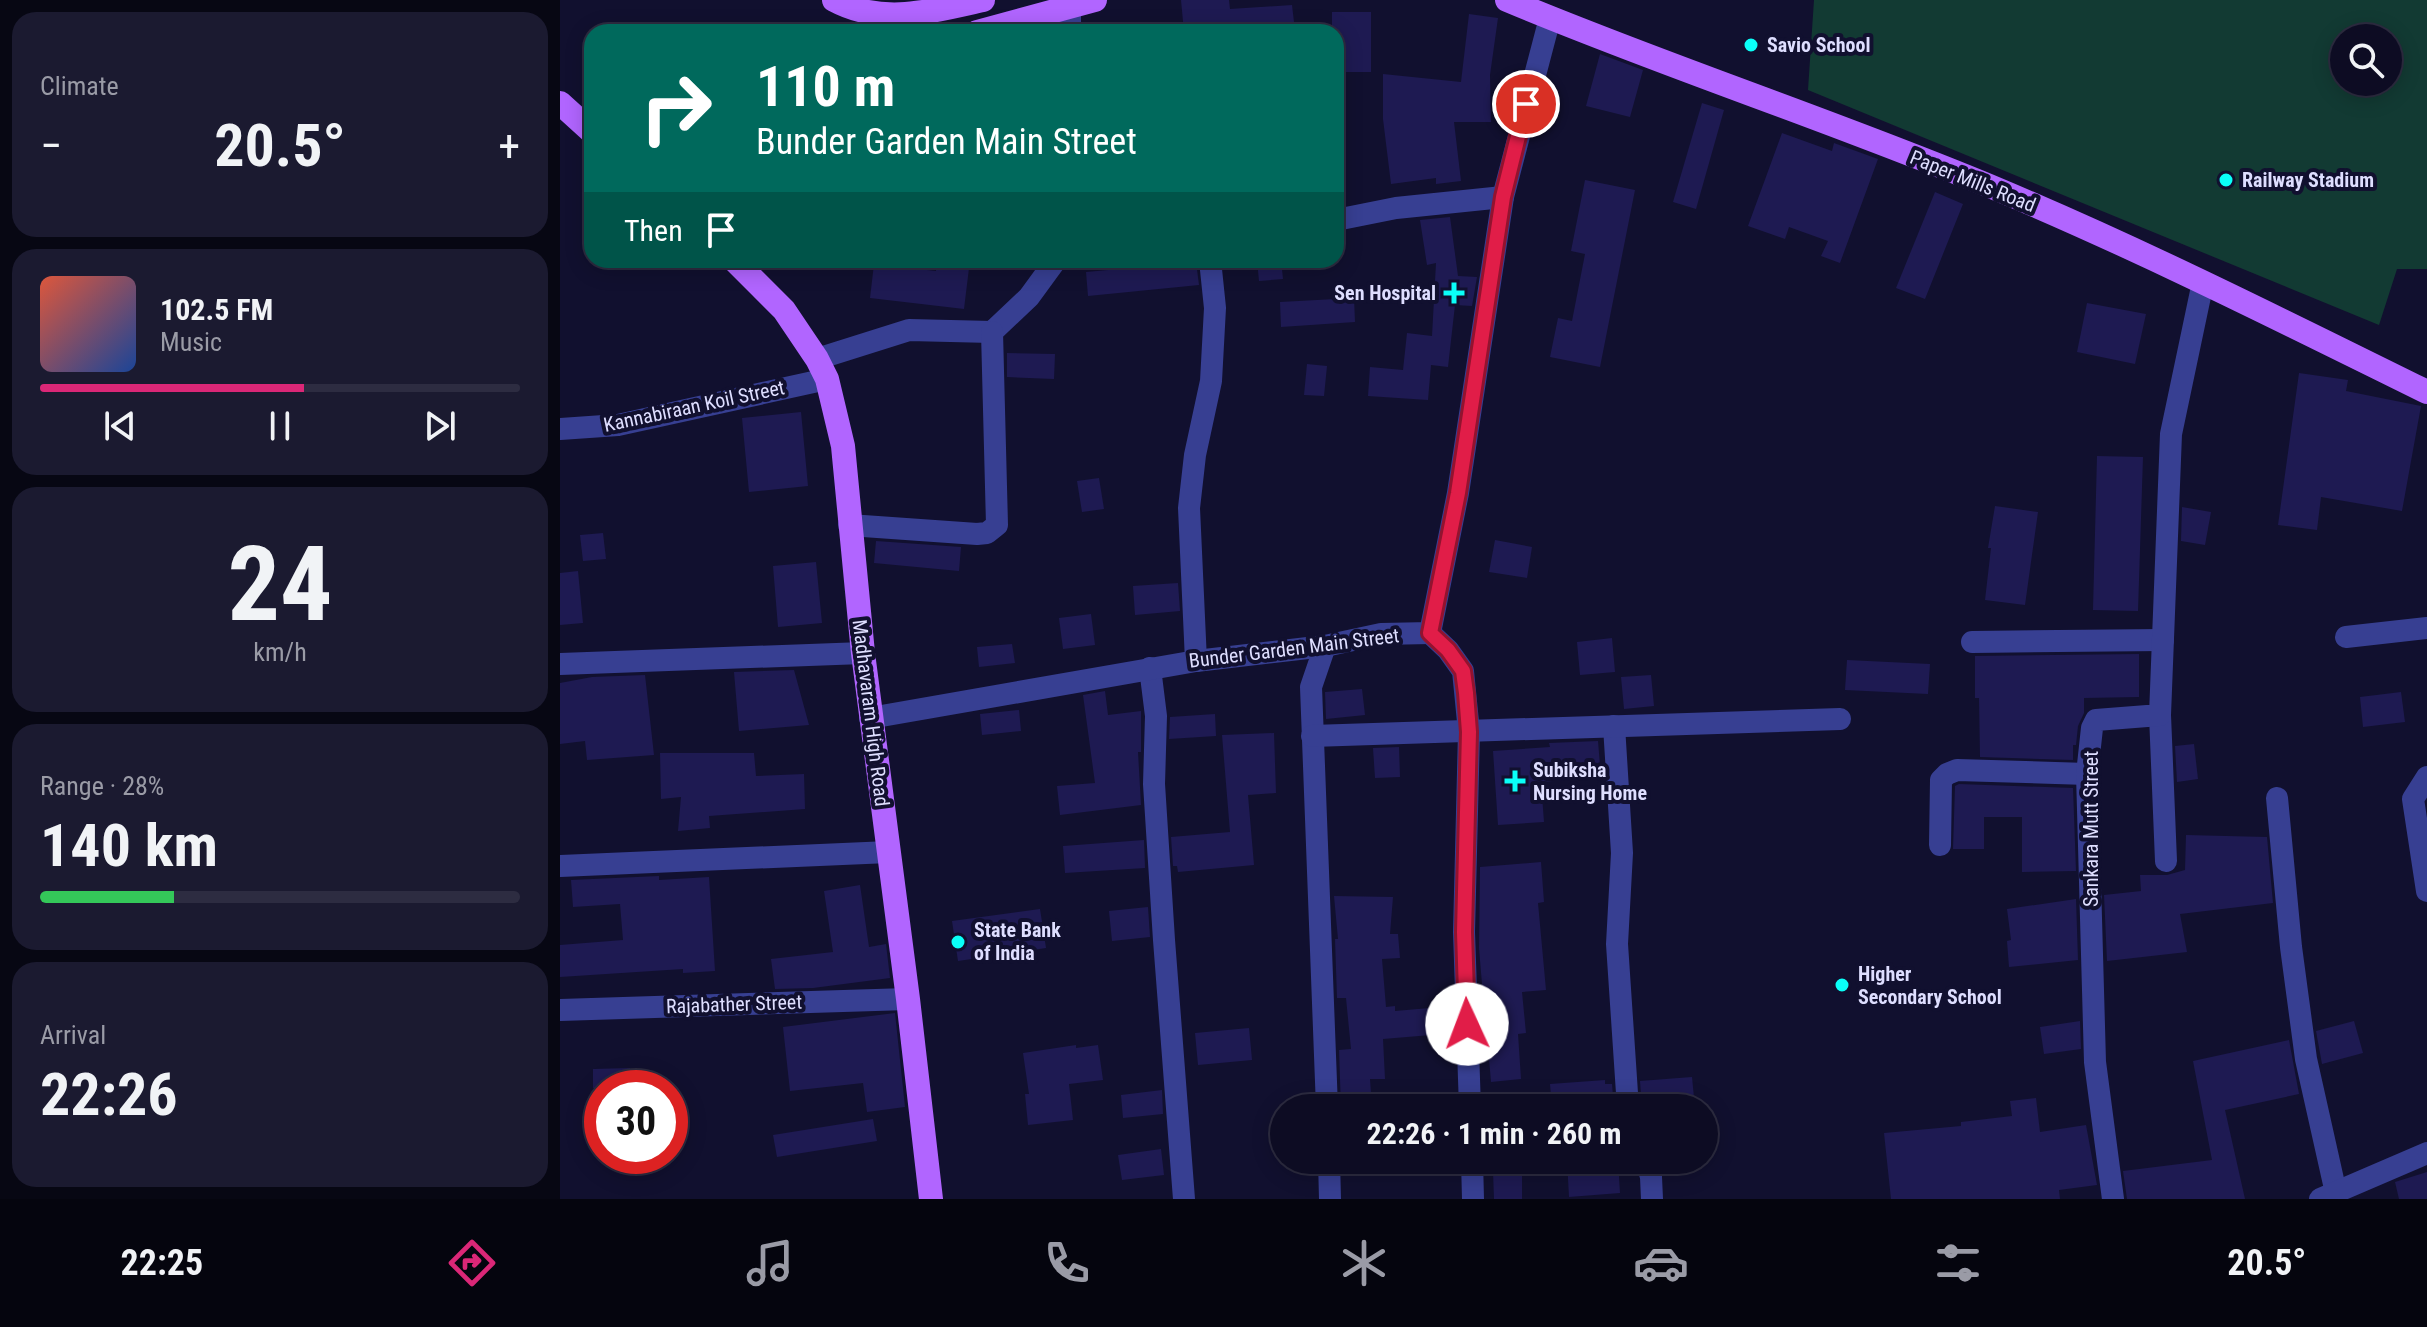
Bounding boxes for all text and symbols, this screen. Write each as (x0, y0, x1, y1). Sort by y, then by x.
map controls (2330, 24, 2402, 96)
button: search (2330, 24, 2402, 96)
place label: Savio School (1767, 33, 1870, 57)
marker: Savio School (1742, 36, 1760, 54)
text: 110 m (756, 54, 895, 120)
icon: right (624, 56, 728, 160)
pin (1492, 70, 1560, 138)
text: Climate (40, 71, 119, 101)
icon: arrive (1504, 82, 1548, 126)
text: 20.5° (214, 110, 346, 181)
text: − (40, 120, 62, 172)
text: + (498, 120, 520, 172)
text: Bunder Garden Main Street (756, 121, 1137, 163)
street label: Paper Mills Road (1907, 145, 2039, 217)
place label: Railway Stadium (2242, 168, 2374, 192)
marker: Railway Stadium (2217, 171, 2235, 189)
icon: arrive (699, 208, 743, 252)
text: Then (624, 213, 683, 248)
place label: Sen Hospital (1334, 281, 1436, 305)
marker: Sen Hospital (1443, 282, 1465, 304)
text: 102.5 FM (160, 292, 273, 327)
text: Music (160, 327, 222, 357)
street label: Kannabiraan Koil Street (601, 375, 787, 437)
icon: previous (98, 404, 142, 448)
icon: pause (258, 404, 302, 448)
icon: next (418, 404, 462, 448)
text: 24 (227, 524, 333, 645)
street label: Madhavaram High Road (848, 618, 894, 808)
street label: Bunder Garden Main Street (1188, 623, 1401, 673)
text: km/h (253, 637, 307, 667)
street label: Sankara Mutt Street (2079, 751, 2103, 907)
place label: Subiksha Nursing Home (1533, 758, 1647, 805)
marker: Subiksha Nursing Home (1504, 770, 1526, 792)
text: Range · 28% (40, 771, 164, 801)
text: 140 km (40, 810, 218, 881)
place label: State Bank of India (974, 918, 1061, 965)
marker: State Bank of India (949, 933, 967, 951)
place label: Higher Secondary School (1858, 962, 2002, 1009)
marker: Higher Secondary School (1833, 976, 1851, 994)
position arrow (1425, 982, 1509, 1066)
street label: Rajabather Street (666, 990, 803, 1018)
text: Arrival (40, 1020, 106, 1050)
text: 22:26 (40, 1059, 178, 1130)
speed limit sign: 30 (584, 1070, 688, 1174)
text: 22:26 · 1 min · 260 m (1367, 1116, 1621, 1151)
icon: directions (444, 1235, 500, 1291)
icon: music (742, 1235, 798, 1291)
icon: phone (1039, 1235, 1095, 1291)
icon: climate (1336, 1235, 1392, 1291)
icon: car (1633, 1235, 1689, 1291)
icon: filters (1930, 1235, 1986, 1291)
text: 22:25 (121, 1242, 203, 1284)
text: 20.5° (2227, 1242, 2306, 1284)

